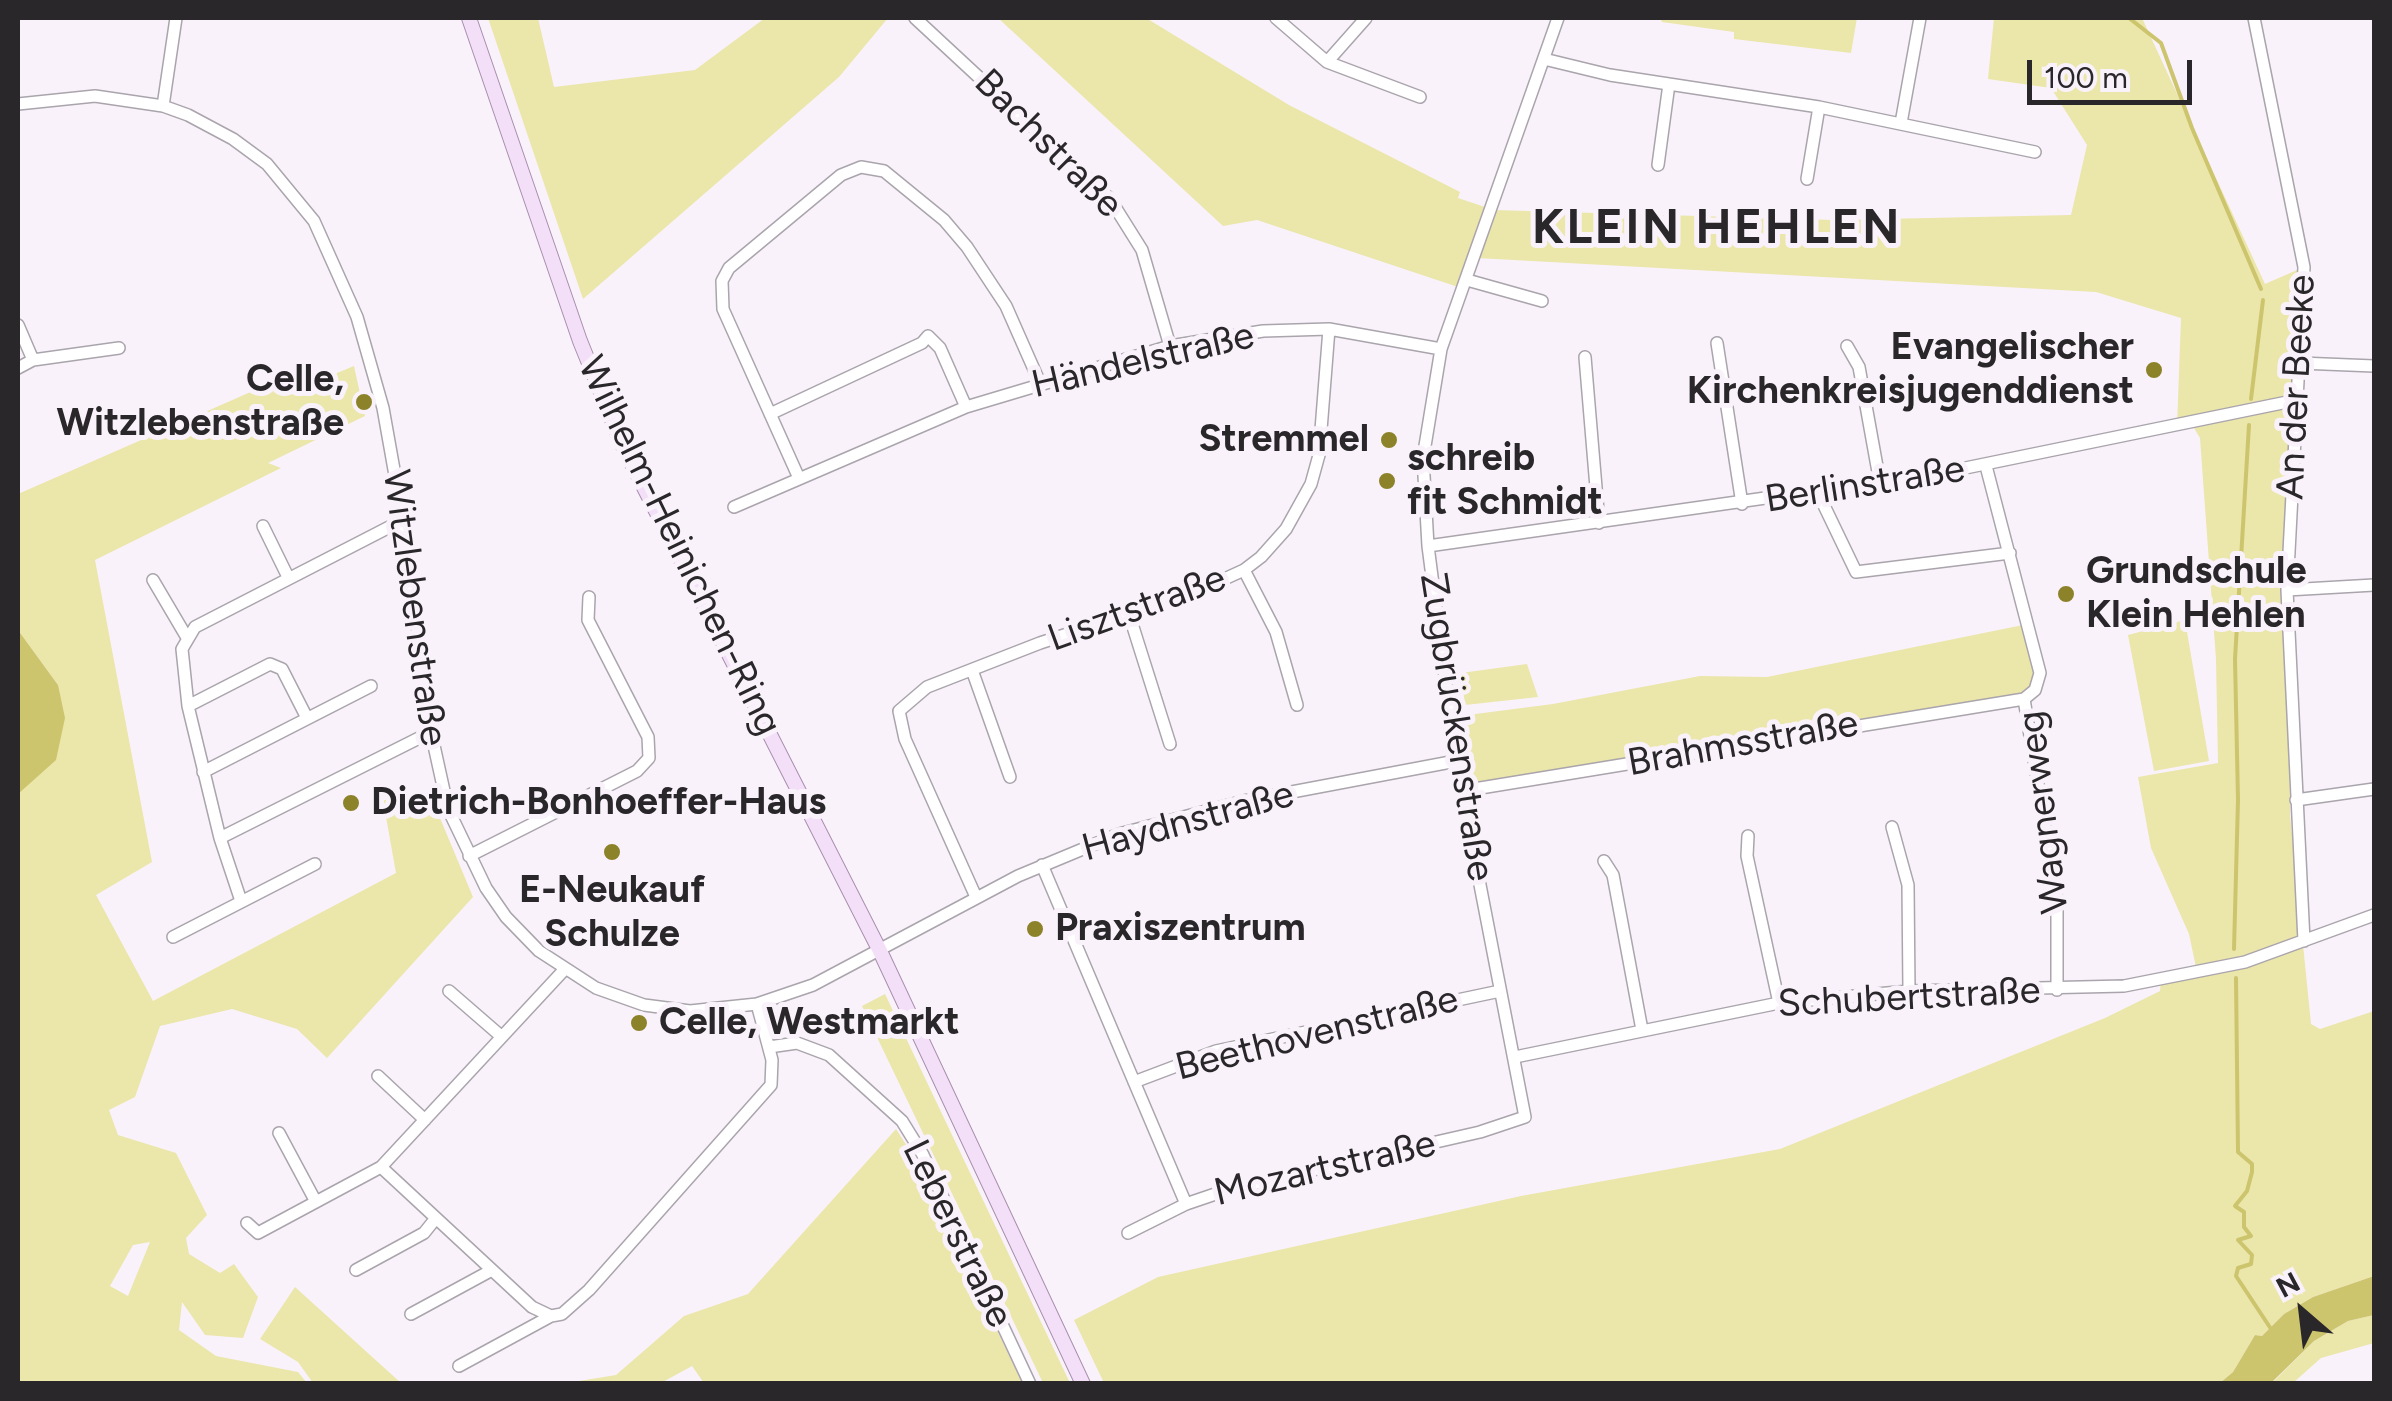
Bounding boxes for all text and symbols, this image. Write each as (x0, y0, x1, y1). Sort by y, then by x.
scale bar (2032, 40, 2197, 102)
text: 100 m (2044, 59, 2128, 96)
street label: Bachstraße (964, 60, 1132, 228)
district label: KLEIN HEHLEN (1532, 200, 1902, 258)
street label: An der Beeke (2268, 273, 2326, 501)
street label: Händelstraße (1027, 313, 1259, 409)
place label: Evangelischer Kirchenkreisjugenddienst (1687, 325, 2134, 414)
street label: Wilhelm-Heinichen-Ring (567, 349, 791, 743)
place label: Celle, Witzlebenstraße (57, 357, 344, 446)
marker: Evangelischer Kirchenkreisjugenddienst (2143, 359, 2165, 381)
marker: Celle, Witzlebenstraße (353, 391, 375, 413)
place label: Stremmel (1199, 417, 1369, 463)
marker: Stremmel (1378, 429, 1400, 451)
place label: schreib fit Schmidt (1407, 436, 1603, 526)
street label: Berlinstraße (1762, 447, 1968, 523)
street label: Witzlebenstraße (372, 467, 456, 749)
marker: schreib fit Schmidt (1376, 470, 1398, 492)
place label: Grundschule Klein Hehlen (2086, 549, 2307, 638)
street label: Lisztstraße (1042, 556, 1232, 662)
street label: Zugbrückenstraße (1409, 570, 1503, 884)
marker: Grundschule Klein Hehlen (2055, 583, 2077, 605)
street label: Brahmsstraße (1624, 701, 1862, 787)
street label: Wagnerweg (2009, 708, 2079, 916)
street label: Haydnstraße (1077, 772, 1299, 872)
place label: Dietrich-Bonhoeffer-Haus (371, 780, 826, 826)
marker: Dietrich-Bonhoeffer-Haus (340, 792, 362, 814)
marker: E-Neukauf Schulze (601, 841, 623, 863)
place label: E-Neukauf Schulze (519, 868, 705, 958)
place label: Praxiszentrum (1055, 906, 1306, 952)
marker: Praxiszentrum (1024, 918, 1046, 940)
street label: Schubertstraße (1776, 968, 2042, 1028)
street label: Beethovenstraße (1171, 977, 1463, 1091)
place label: Celle, Westmarkt (659, 1000, 960, 1046)
marker: Celle, Westmarkt (628, 1012, 650, 1034)
street label: Mozartstraße (1210, 1121, 1440, 1217)
street label: Leberstraße (892, 1133, 1022, 1335)
north arrow (2252, 1261, 2352, 1361)
text: N (2270, 1264, 2305, 1305)

